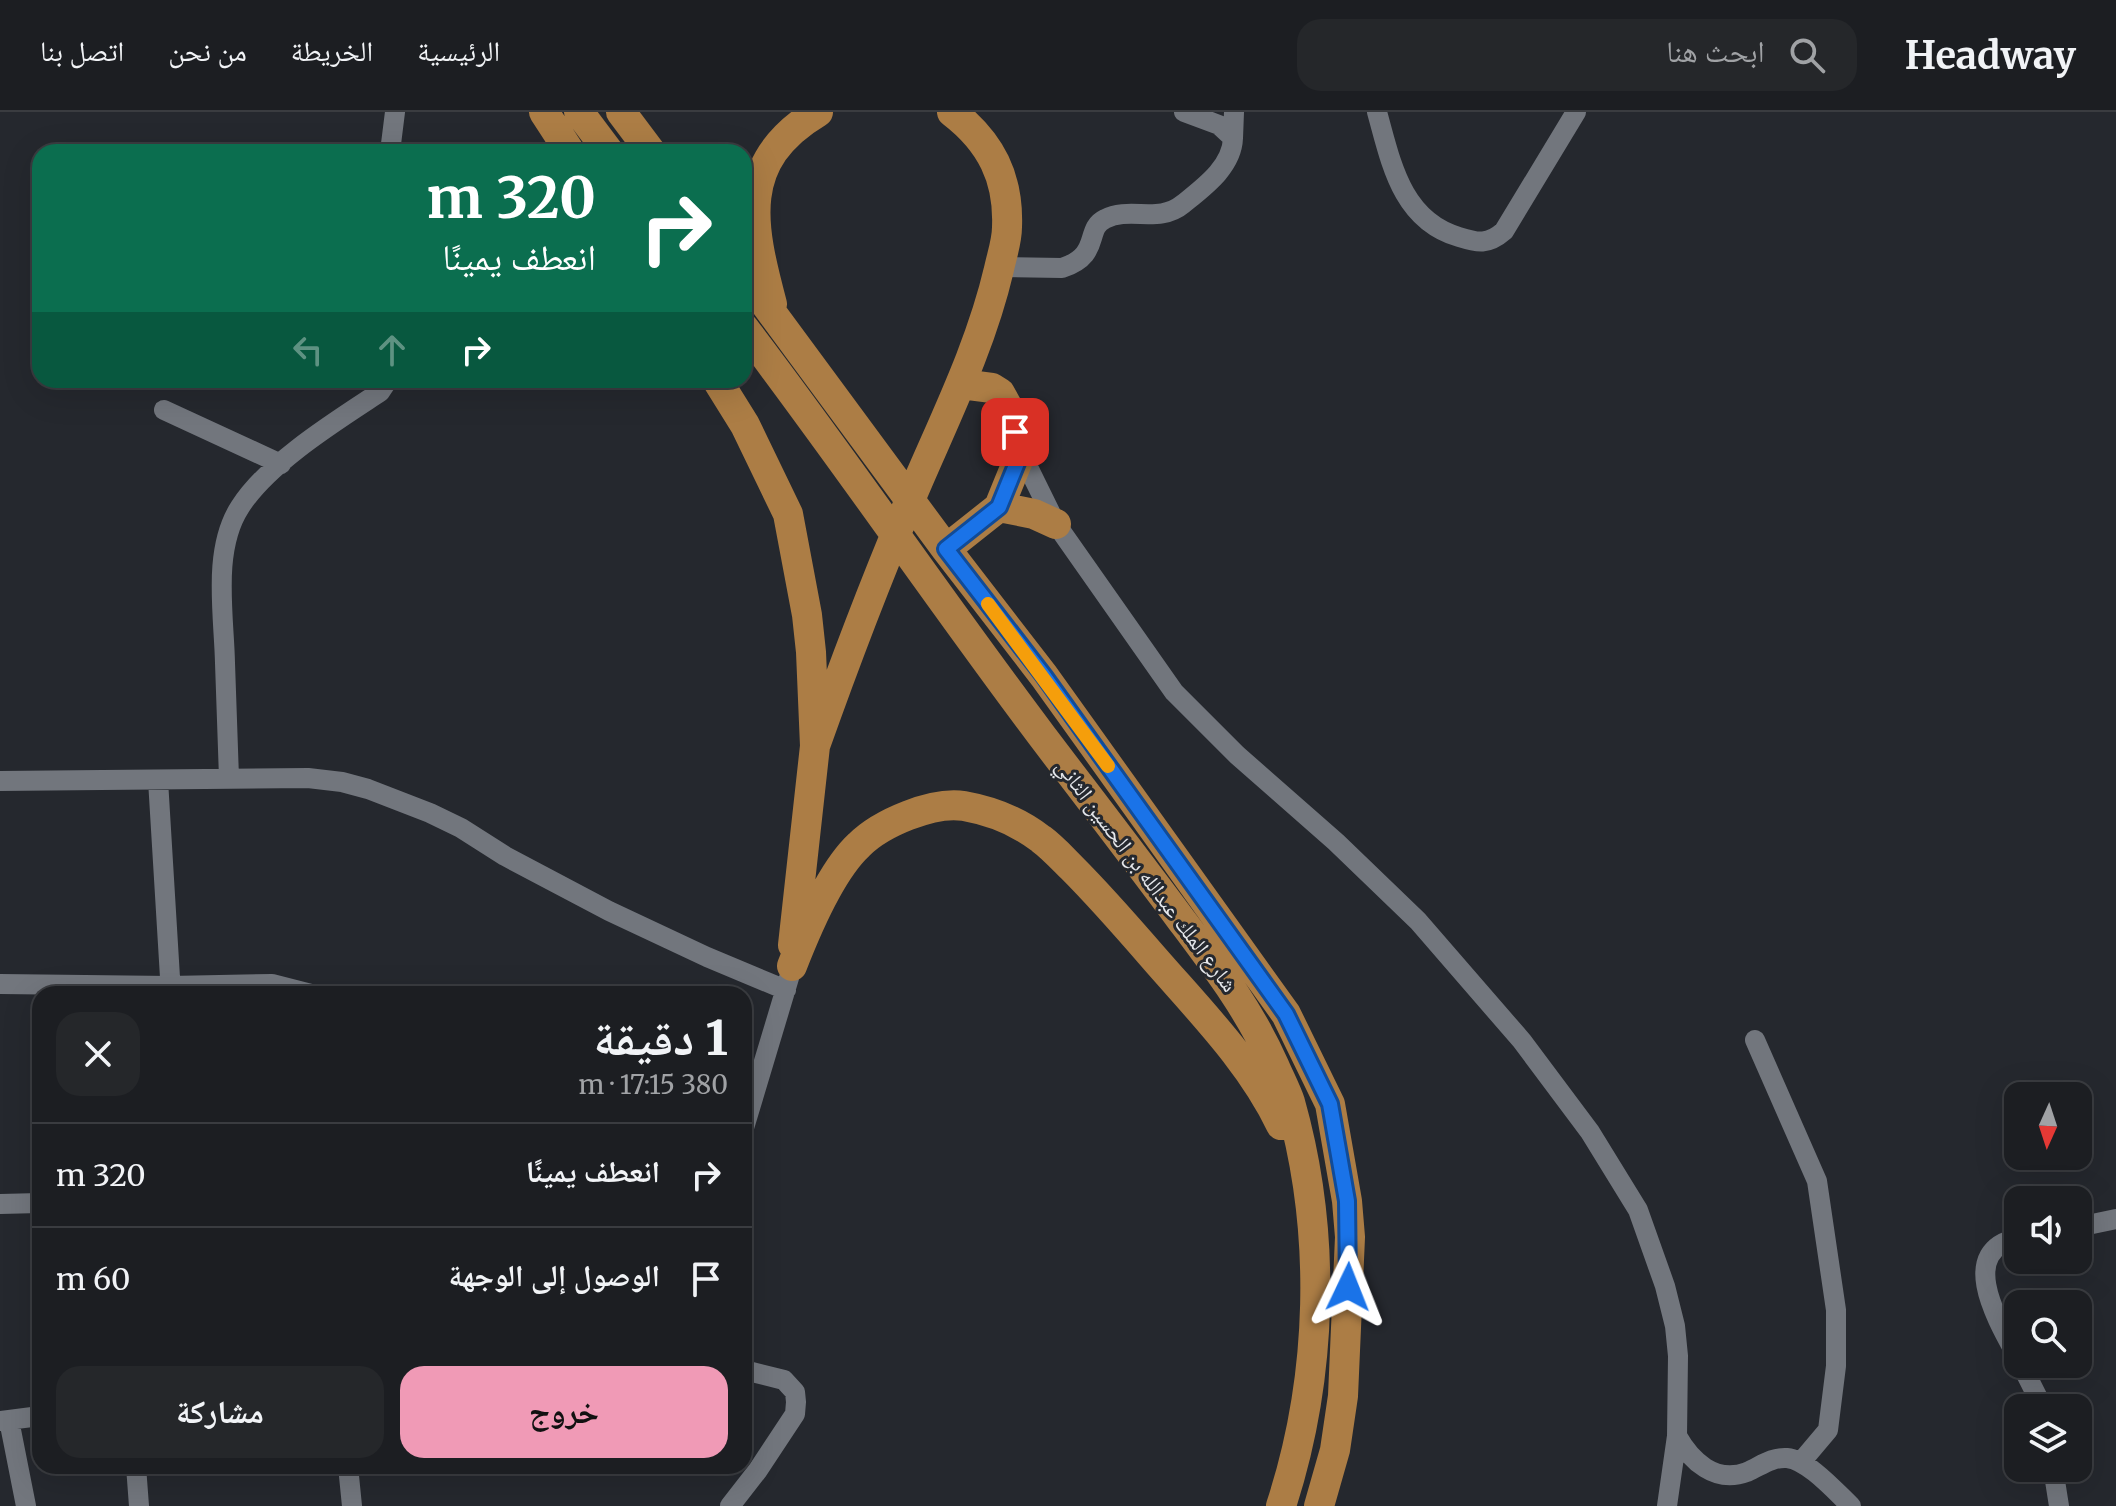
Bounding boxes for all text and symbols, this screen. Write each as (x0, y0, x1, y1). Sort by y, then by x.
search box (1297, 19, 1857, 91)
text: ابحث هنا (1666, 32, 1765, 70)
text: Headway (1905, 32, 2076, 79)
text: اتصل بنا (40, 33, 124, 69)
text: من نحن (168, 33, 247, 69)
text: الخريطة (291, 33, 373, 69)
text: الرئيسية (417, 33, 500, 69)
icon: search (1785, 33, 1829, 77)
text: 320 m (427, 163, 596, 233)
icon: right (624, 176, 728, 280)
text: انعطف يمينًا (442, 235, 596, 280)
icon: left (286, 328, 330, 372)
icon: ahead (370, 328, 414, 372)
icon: right (454, 328, 498, 372)
pin (981, 398, 1049, 466)
icon: arrive (993, 410, 1037, 454)
street label: شارع الملك عبدالله بن الحسين الثاني (1047, 753, 1244, 999)
text: 1 دقيقة (593, 1008, 728, 1068)
button: close (56, 1012, 140, 1096)
text: 380 m · 17:15 (579, 1068, 728, 1101)
north arrow (2004, 1082, 2092, 1170)
map controls (2004, 1082, 2092, 1482)
text: انعطف يمينًا (526, 1152, 660, 1190)
icon: right (684, 1153, 728, 1197)
text: 320 m (56, 1156, 146, 1194)
button: sound (2004, 1186, 2092, 1274)
position arrow (1306, 1245, 1390, 1329)
text: الوصول إلى الوجهة (449, 1256, 660, 1294)
icon: arrive (684, 1257, 728, 1301)
text: 60 m (56, 1260, 130, 1298)
button: search (2004, 1290, 2092, 1378)
button: مشاركة (56, 1366, 384, 1458)
button: خروج (400, 1366, 728, 1458)
button: layers (2004, 1394, 2092, 1482)

